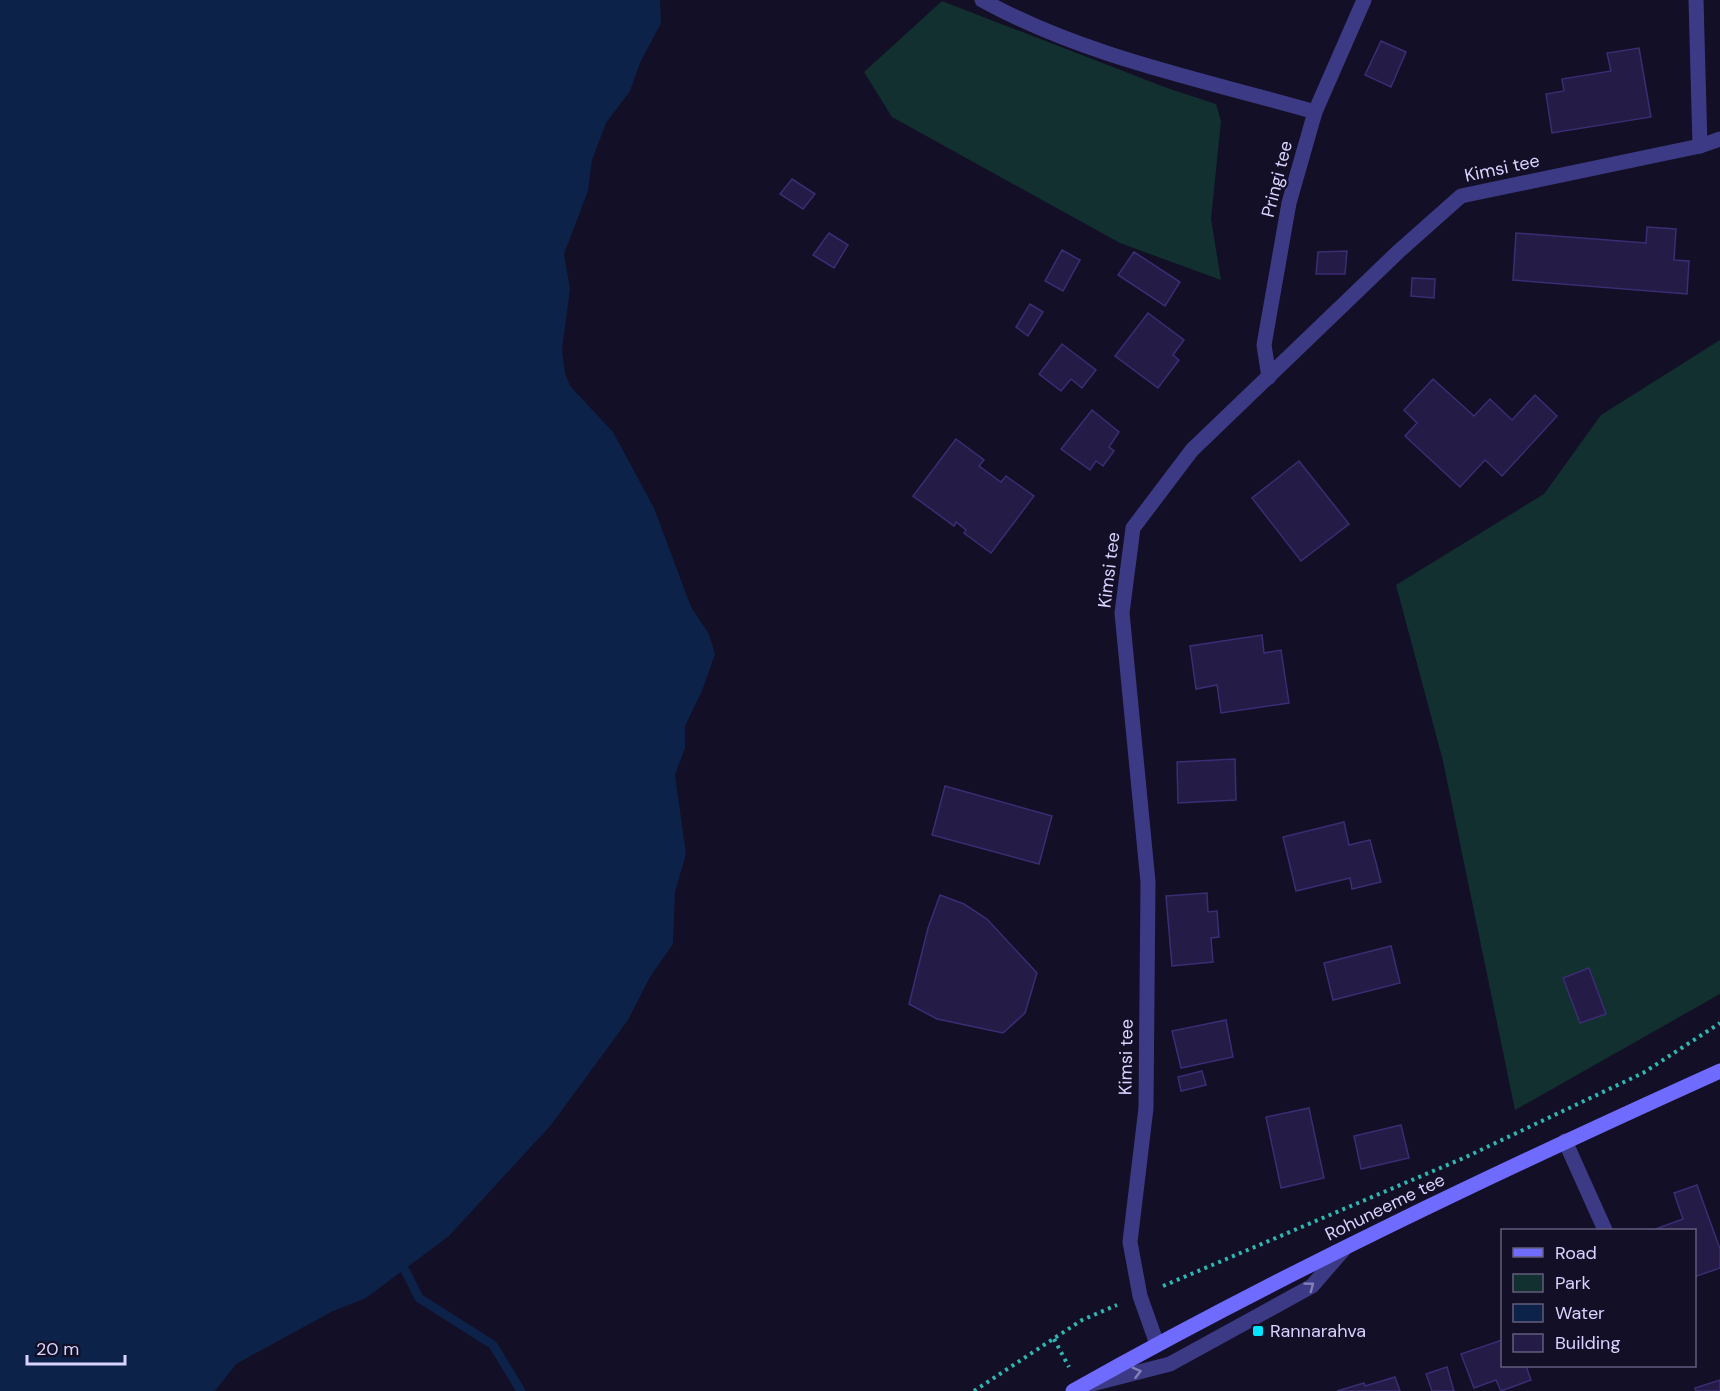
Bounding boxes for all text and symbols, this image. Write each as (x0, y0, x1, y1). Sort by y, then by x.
street label: Pringi tee (1256, 138, 1298, 220)
street label: Kimsi tee (1462, 148, 1542, 188)
street label: Kimsi tee (1092, 531, 1126, 609)
street label: Kimsi tee (1113, 1019, 1139, 1095)
street label: Rohuneeme tee (1321, 1168, 1449, 1246)
legend (1501, 1229, 1696, 1367)
text: Road (1555, 1241, 1597, 1265)
text: Park (1555, 1271, 1591, 1295)
one-way arrow (1303, 1282, 1314, 1293)
text: Water (1555, 1301, 1605, 1325)
place label: Rannarahva (1270, 1319, 1366, 1343)
marker: Rannarahva (1251, 1324, 1265, 1338)
scale bar (27, 1328, 124, 1366)
text: Building (1555, 1331, 1620, 1355)
text: 20 m (36, 1337, 79, 1361)
one-way arrow (1132, 1367, 1142, 1380)

